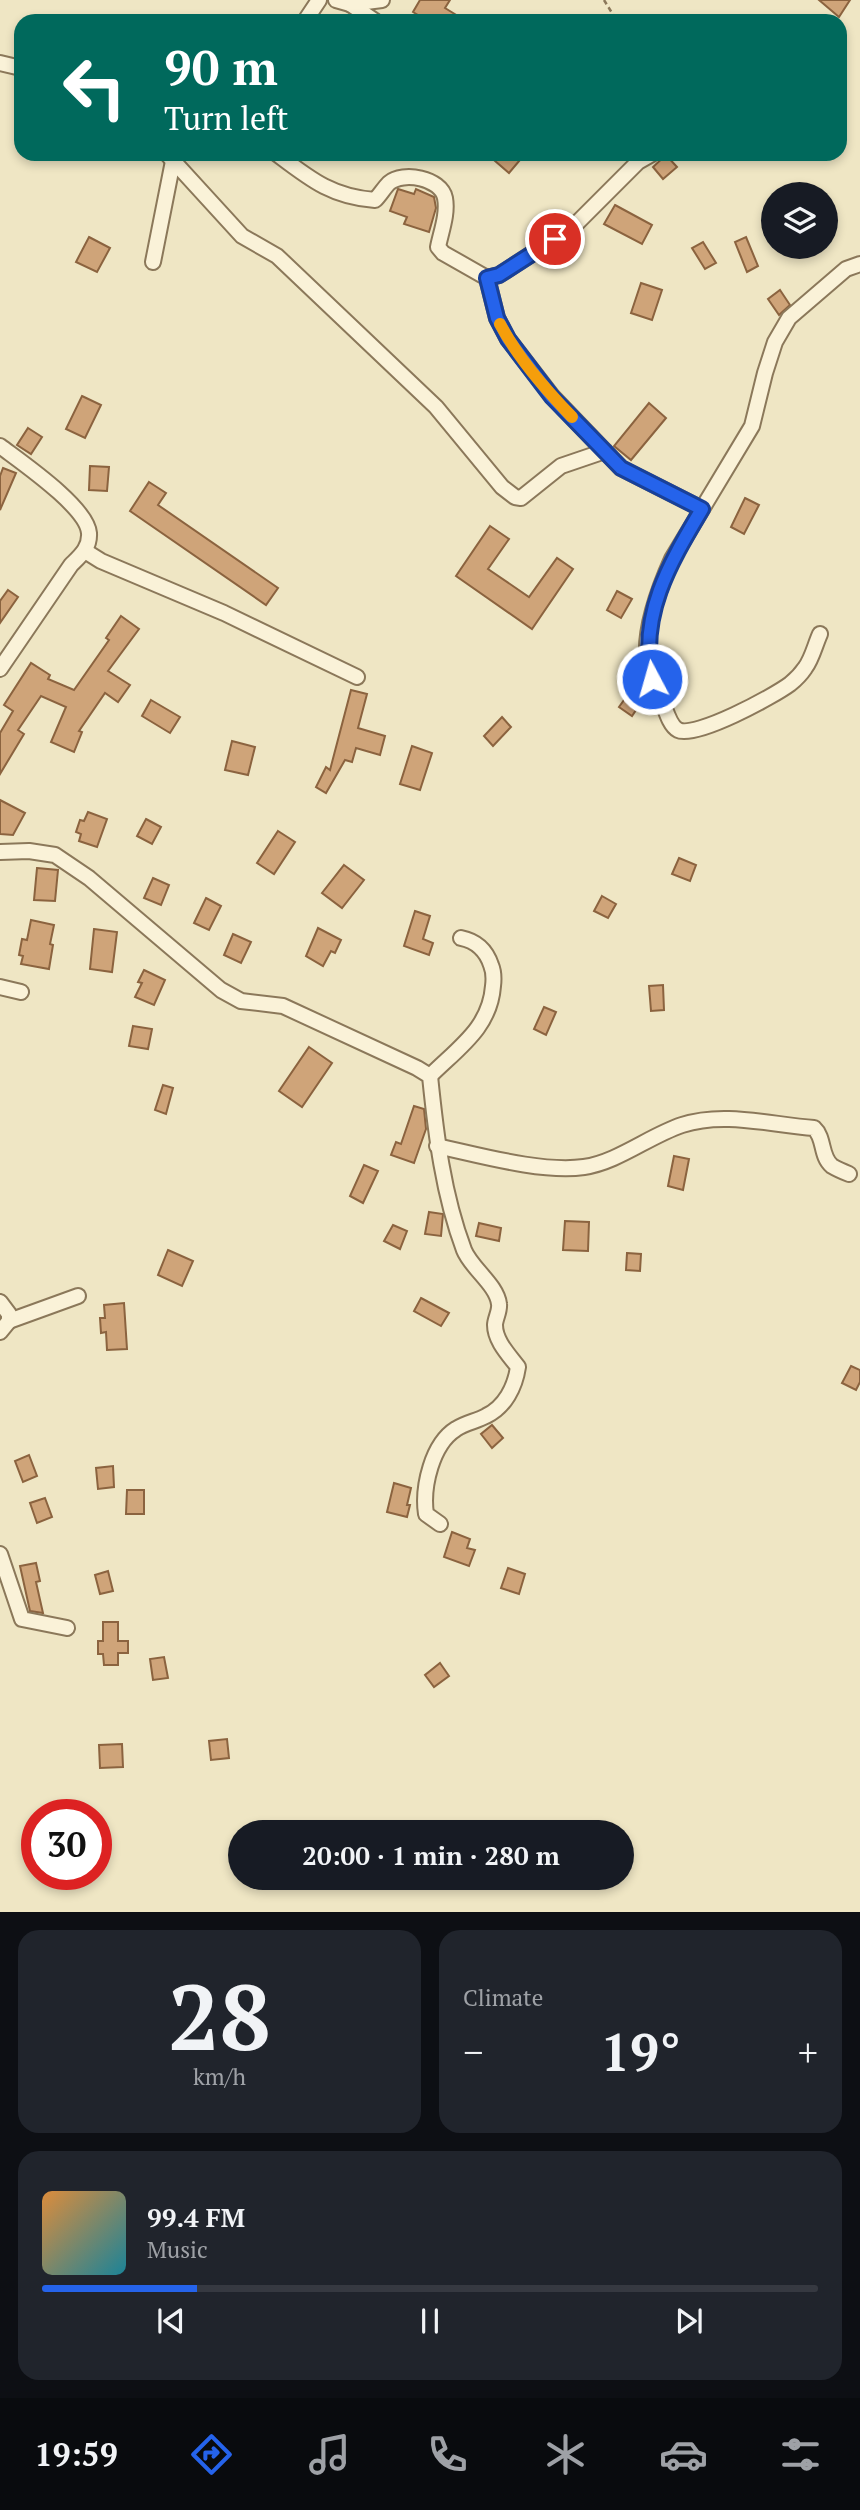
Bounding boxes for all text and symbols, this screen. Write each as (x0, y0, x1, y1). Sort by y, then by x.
text: 90 m (164, 34, 278, 99)
icon: left (49, 42, 140, 133)
text: Turn left (164, 97, 288, 139)
map controls (761, 182, 838, 259)
button: layers (761, 182, 838, 259)
pin (525, 209, 585, 269)
icon: arrive (536, 220, 574, 258)
position arrow (615, 642, 689, 716)
speed limit sign: 30 (21, 1799, 112, 1890)
text: 20:00 · 1 min · 280 m (302, 1838, 560, 1872)
text: 28 (168, 1955, 271, 2076)
text: Climate (463, 1982, 543, 2013)
text: 19° (600, 2017, 681, 2086)
text: − (463, 2027, 483, 2077)
text: + (798, 2027, 818, 2077)
text: km/h (193, 2061, 246, 2092)
text: 99.4 FM (147, 2200, 245, 2234)
text: Music (147, 2234, 208, 2265)
icon: previous (152, 2302, 190, 2340)
icon: pause (411, 2302, 449, 2340)
icon: next (670, 2302, 708, 2340)
icon: directions (187, 2430, 236, 2479)
icon: music (305, 2430, 354, 2479)
icon: phone (423, 2430, 472, 2479)
icon: climate (541, 2430, 590, 2479)
icon: car (659, 2430, 708, 2479)
icon: filters (776, 2430, 825, 2479)
text: 19:59 (34, 2433, 118, 2475)

